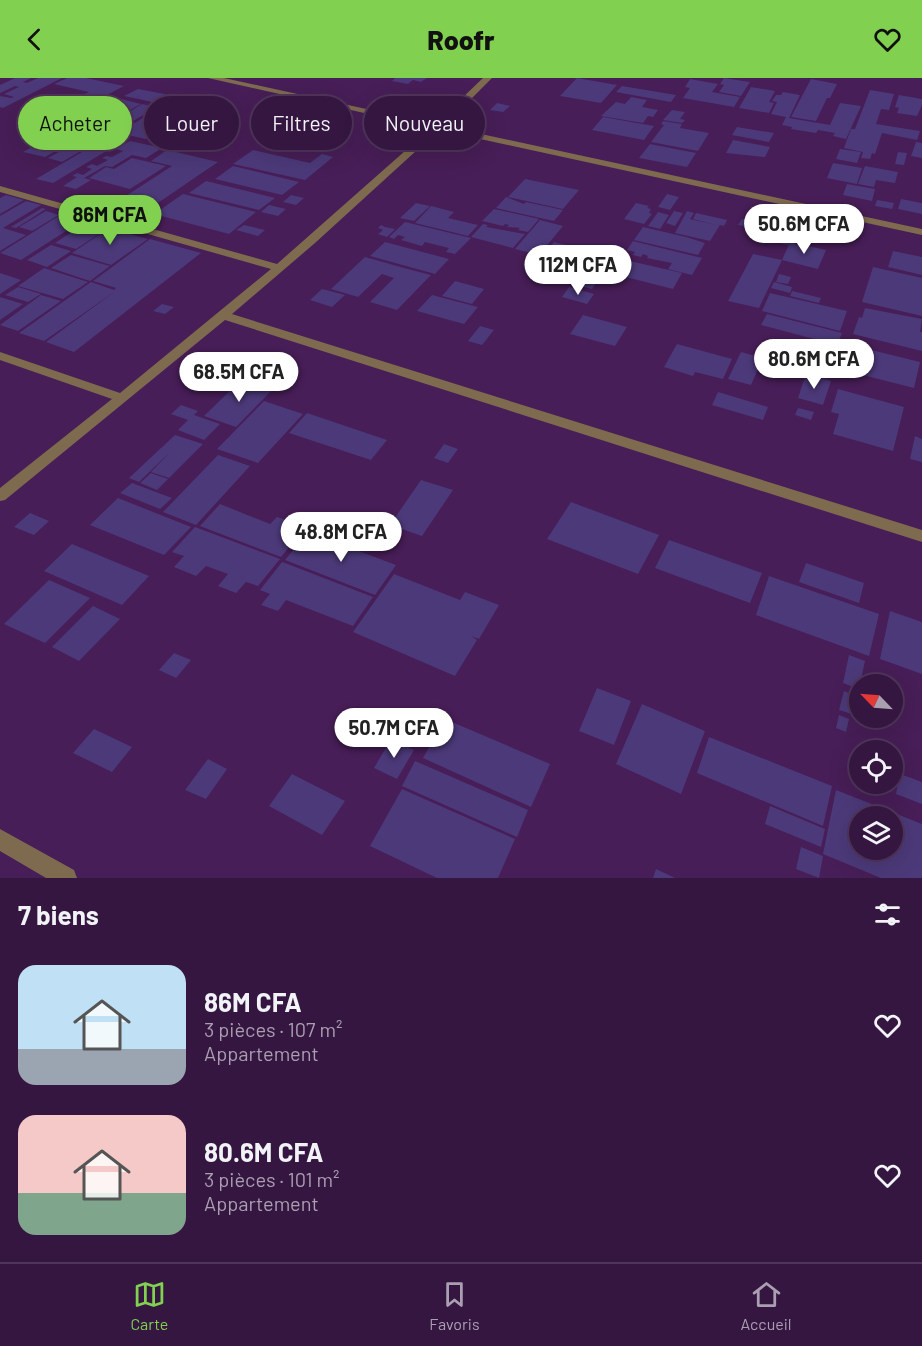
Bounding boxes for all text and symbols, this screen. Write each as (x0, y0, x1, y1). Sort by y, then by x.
icon: back (18, 23, 51, 56)
text: Roofr (427, 23, 495, 55)
icon: heart (871, 23, 904, 56)
chip: Acheter (18, 96, 132, 150)
chip: Louer (144, 96, 239, 150)
chip: Filtres (251, 96, 352, 150)
chip: Nouveau (364, 96, 485, 150)
pin: 86M CFA (55, 195, 165, 246)
text: 86M CFA (72, 202, 148, 226)
pin: 50.6M CFA (735, 204, 873, 255)
text: 50.6M CFA (758, 211, 850, 235)
pin: 112M CFA (516, 245, 640, 296)
text: 112M CFA (538, 252, 618, 276)
pin: 80.6M CFA (745, 339, 883, 390)
text: 80.6M CFA (768, 346, 860, 370)
pin: 68.5M CFA (170, 352, 308, 403)
text: 68.5M CFA (193, 359, 285, 383)
pin: 48.8M CFA (272, 512, 410, 563)
text: 48.8M CFA (295, 519, 387, 543)
north arrow (849, 674, 903, 728)
map controls (849, 674, 903, 860)
pin: 50.7M CFA (325, 708, 463, 759)
text: 50.7M CFA (348, 715, 440, 739)
button: locate (849, 740, 903, 794)
button: layers (849, 806, 903, 860)
icon: filters (871, 898, 904, 931)
text: 7 biens (18, 899, 99, 930)
text: 86M CFA (204, 986, 302, 1017)
icon: home (66, 989, 138, 1061)
icon: heart (871, 1009, 904, 1042)
text: 3 pièces · 107 m² (204, 1017, 343, 1041)
text: Appartement (204, 1041, 319, 1065)
text: 80.6M CFA (204, 1136, 323, 1167)
icon: home (66, 1139, 138, 1211)
icon: heart (871, 1159, 904, 1192)
text: 3 pièces · 101 m² (204, 1167, 340, 1191)
text: Appartement (204, 1191, 319, 1215)
tab: Carte (130, 1278, 168, 1333)
tab: Favoris (429, 1278, 480, 1333)
tab: Accueil (741, 1278, 792, 1333)

